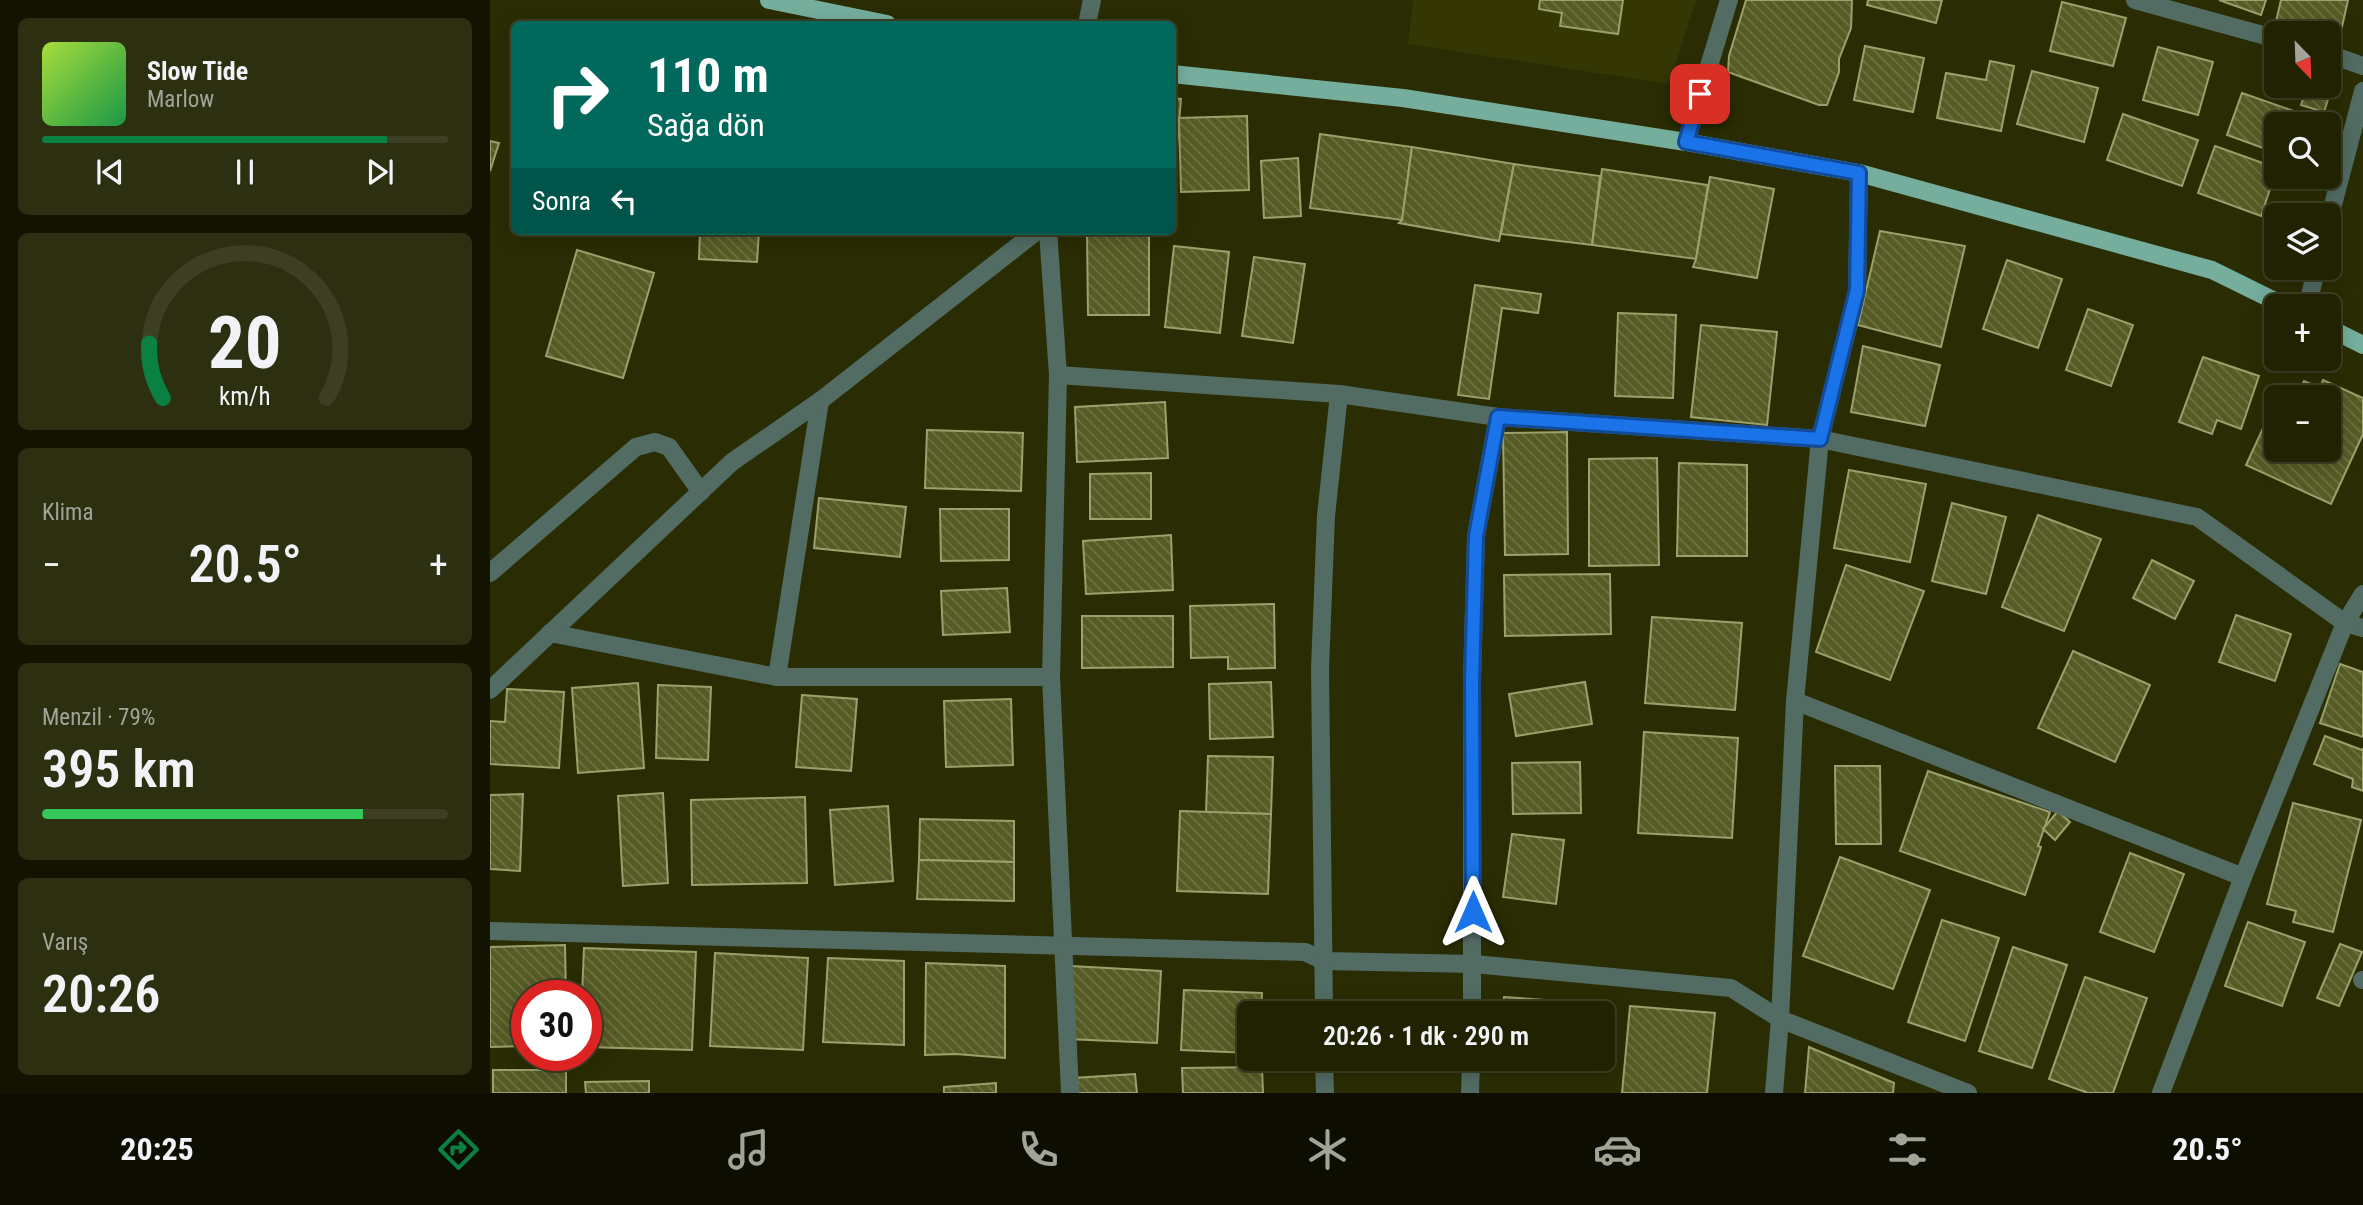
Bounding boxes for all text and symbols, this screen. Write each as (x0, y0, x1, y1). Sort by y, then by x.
north arrow (2264, 21, 2342, 98)
map controls (2264, 21, 2341, 462)
text: 110 m (647, 47, 769, 104)
icon: right (532, 49, 623, 140)
text: Slow Tide (147, 56, 248, 86)
pin (1670, 64, 1730, 124)
icon: arrive (1681, 75, 1719, 113)
text: Marlow (147, 86, 214, 113)
text: Sağa dön (647, 106, 765, 144)
button: search (2264, 112, 2341, 189)
icon: previous (91, 153, 129, 191)
icon: pause (226, 153, 264, 191)
icon: next (361, 153, 399, 191)
icon: left (605, 182, 643, 220)
text: Sonra (532, 186, 591, 216)
button: layers (2264, 203, 2341, 280)
button: + (2264, 294, 2341, 371)
text: 20 (208, 300, 282, 386)
text: km/h (219, 381, 271, 410)
button: − (2264, 385, 2341, 462)
text: Klima (42, 499, 93, 526)
text: 20.5° (188, 534, 302, 595)
text: − (42, 543, 61, 587)
text: + (429, 543, 448, 587)
text: Menzil · 79% (42, 704, 155, 731)
text: 395 km (42, 739, 196, 800)
position arrow (1436, 875, 1510, 949)
text: Varış (42, 929, 88, 956)
text: 20:26 (42, 964, 160, 1025)
speed limit sign: 30 (511, 980, 602, 1071)
text: 20:26 · 1 dk · 290 m (1323, 1021, 1529, 1051)
icon: directions (434, 1125, 483, 1174)
icon: music (724, 1125, 773, 1174)
icon: phone (1014, 1125, 1063, 1174)
icon: climate (1303, 1125, 1352, 1174)
icon: car (1593, 1125, 1642, 1174)
icon: filters (1883, 1125, 1932, 1174)
text: 20:25 (120, 1130, 194, 1168)
text: 20.5° (2172, 1130, 2243, 1168)

